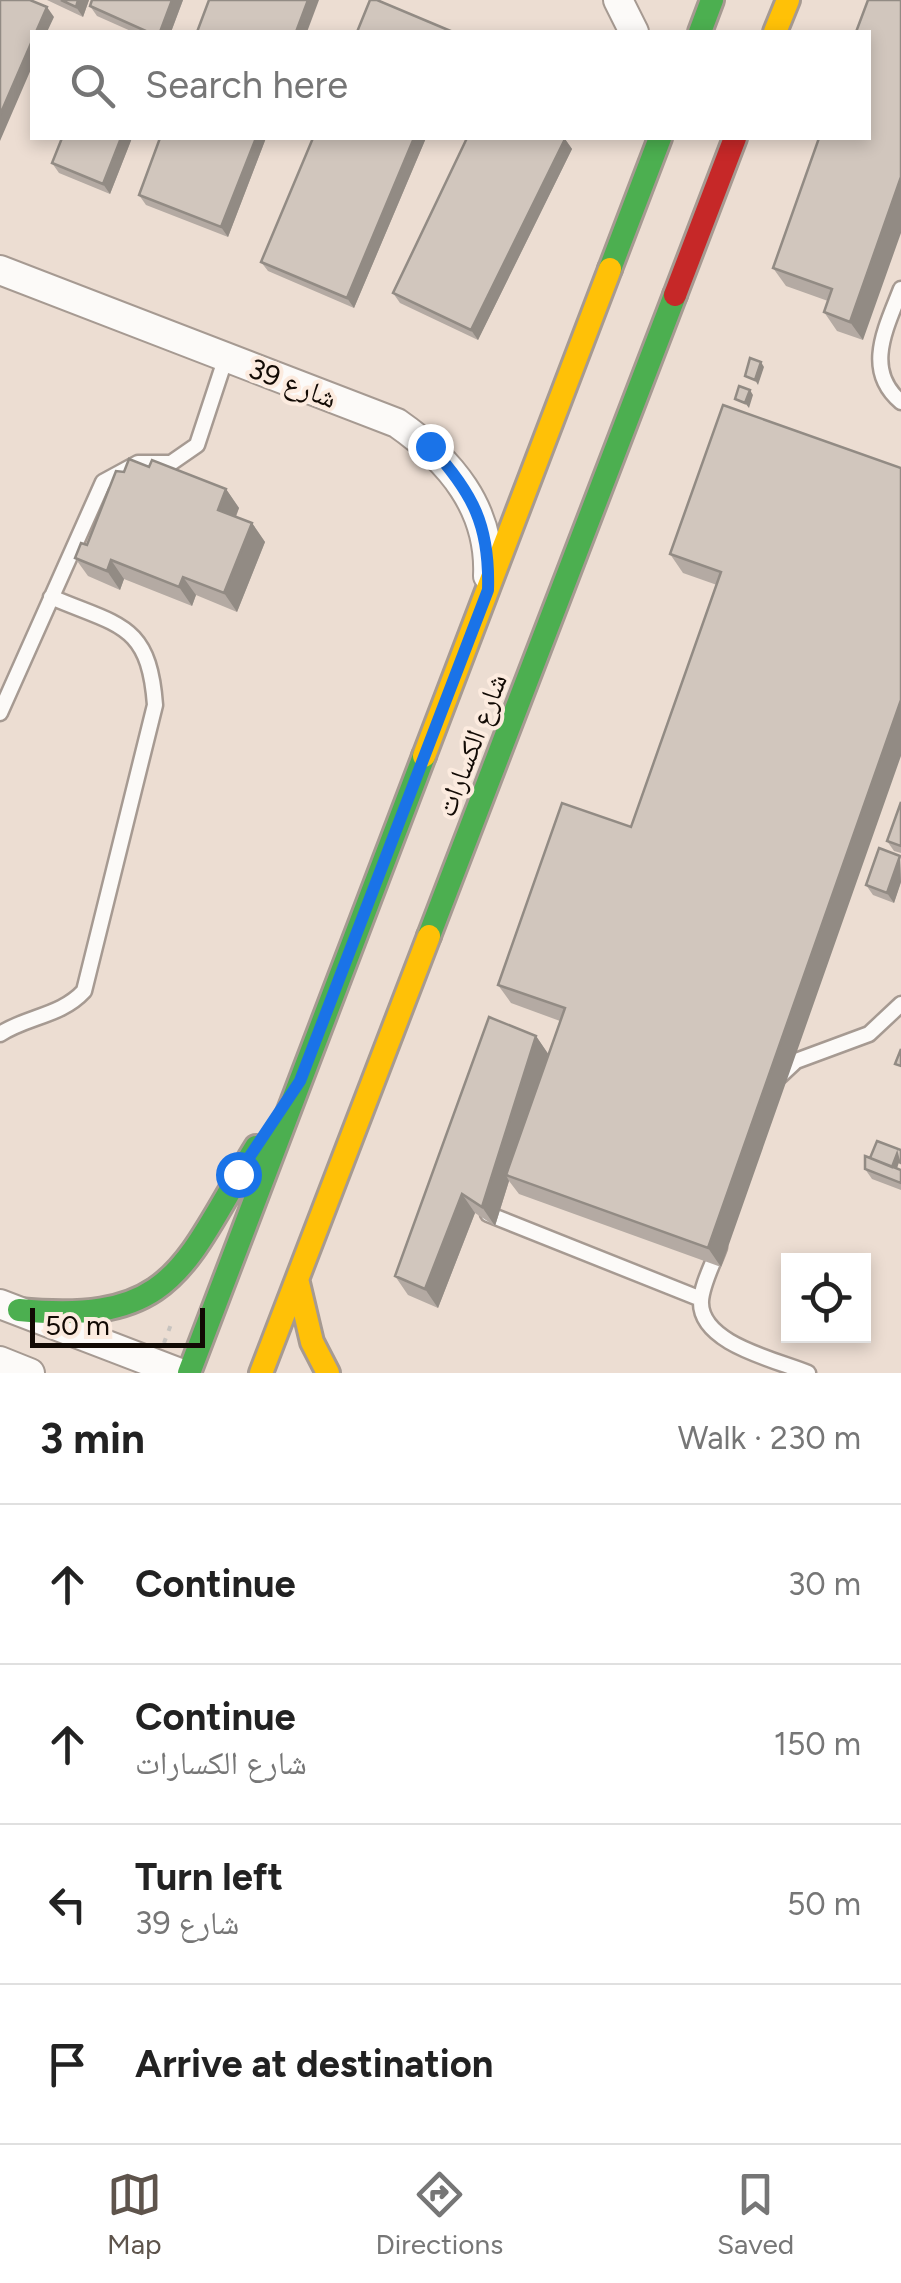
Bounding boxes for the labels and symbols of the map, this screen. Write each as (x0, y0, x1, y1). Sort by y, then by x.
street label: شارع 39 (244, 351, 342, 416)
route end (408, 424, 454, 470)
street label: شارع الكسارات (428, 669, 515, 822)
route start (216, 1152, 262, 1198)
scale bar (30, 1303, 205, 1348)

